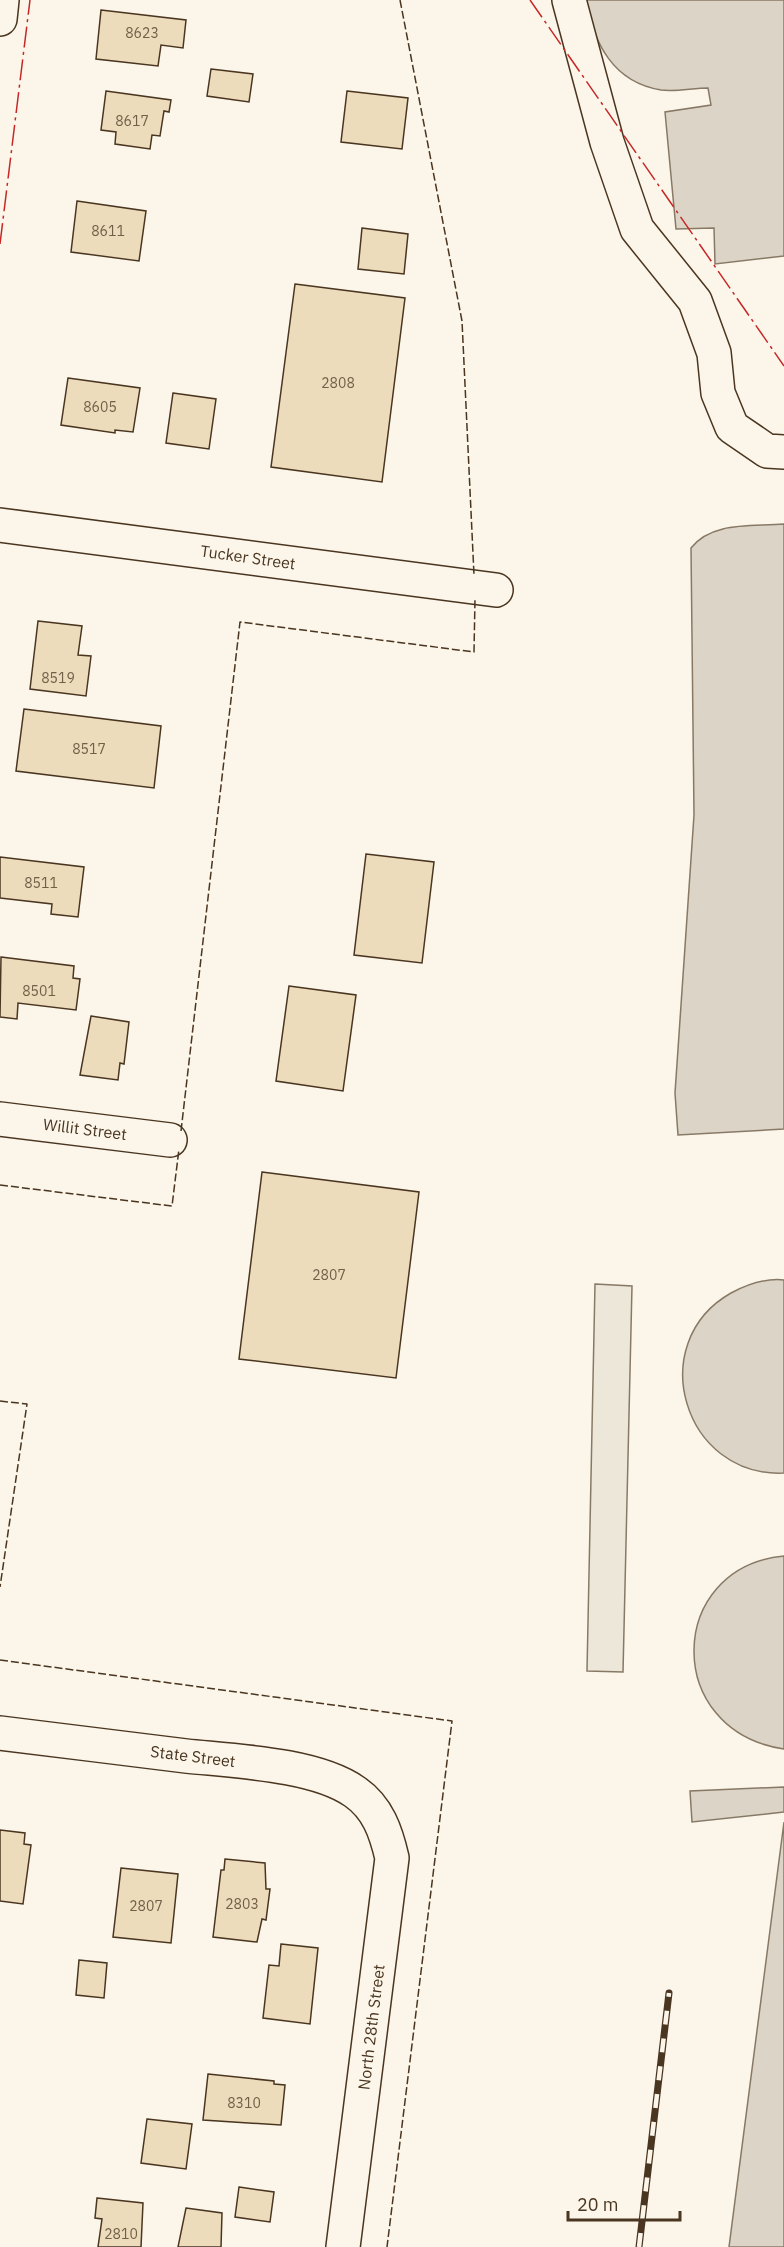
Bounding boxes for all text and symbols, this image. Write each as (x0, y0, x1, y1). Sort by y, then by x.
house number: 8623 (125, 24, 159, 42)
house number: 8617 (115, 112, 149, 130)
house number: 8611 (91, 222, 125, 240)
house number: 2808 (321, 374, 355, 392)
house number: 8605 (83, 398, 117, 416)
street label: Tucker Street (199, 540, 297, 574)
house number: 8519 (41, 669, 75, 687)
house number: 8517 (72, 740, 106, 758)
house number: 8511 (24, 874, 58, 892)
house number: 8501 (22, 982, 56, 1000)
street label: Willit Street (42, 1114, 128, 1144)
house number: 2807 (312, 1266, 346, 1284)
street label: State Street (149, 1741, 237, 1771)
house number: 2803 (225, 1895, 259, 1913)
house number: 2807 (129, 1897, 163, 1915)
street label: North 28th Street (353, 1963, 389, 2091)
house number: 8310 (227, 2094, 261, 2112)
scale bar (568, 2184, 680, 2222)
text: 20 m (577, 2193, 619, 2216)
house number: 2810 (104, 2225, 138, 2243)

